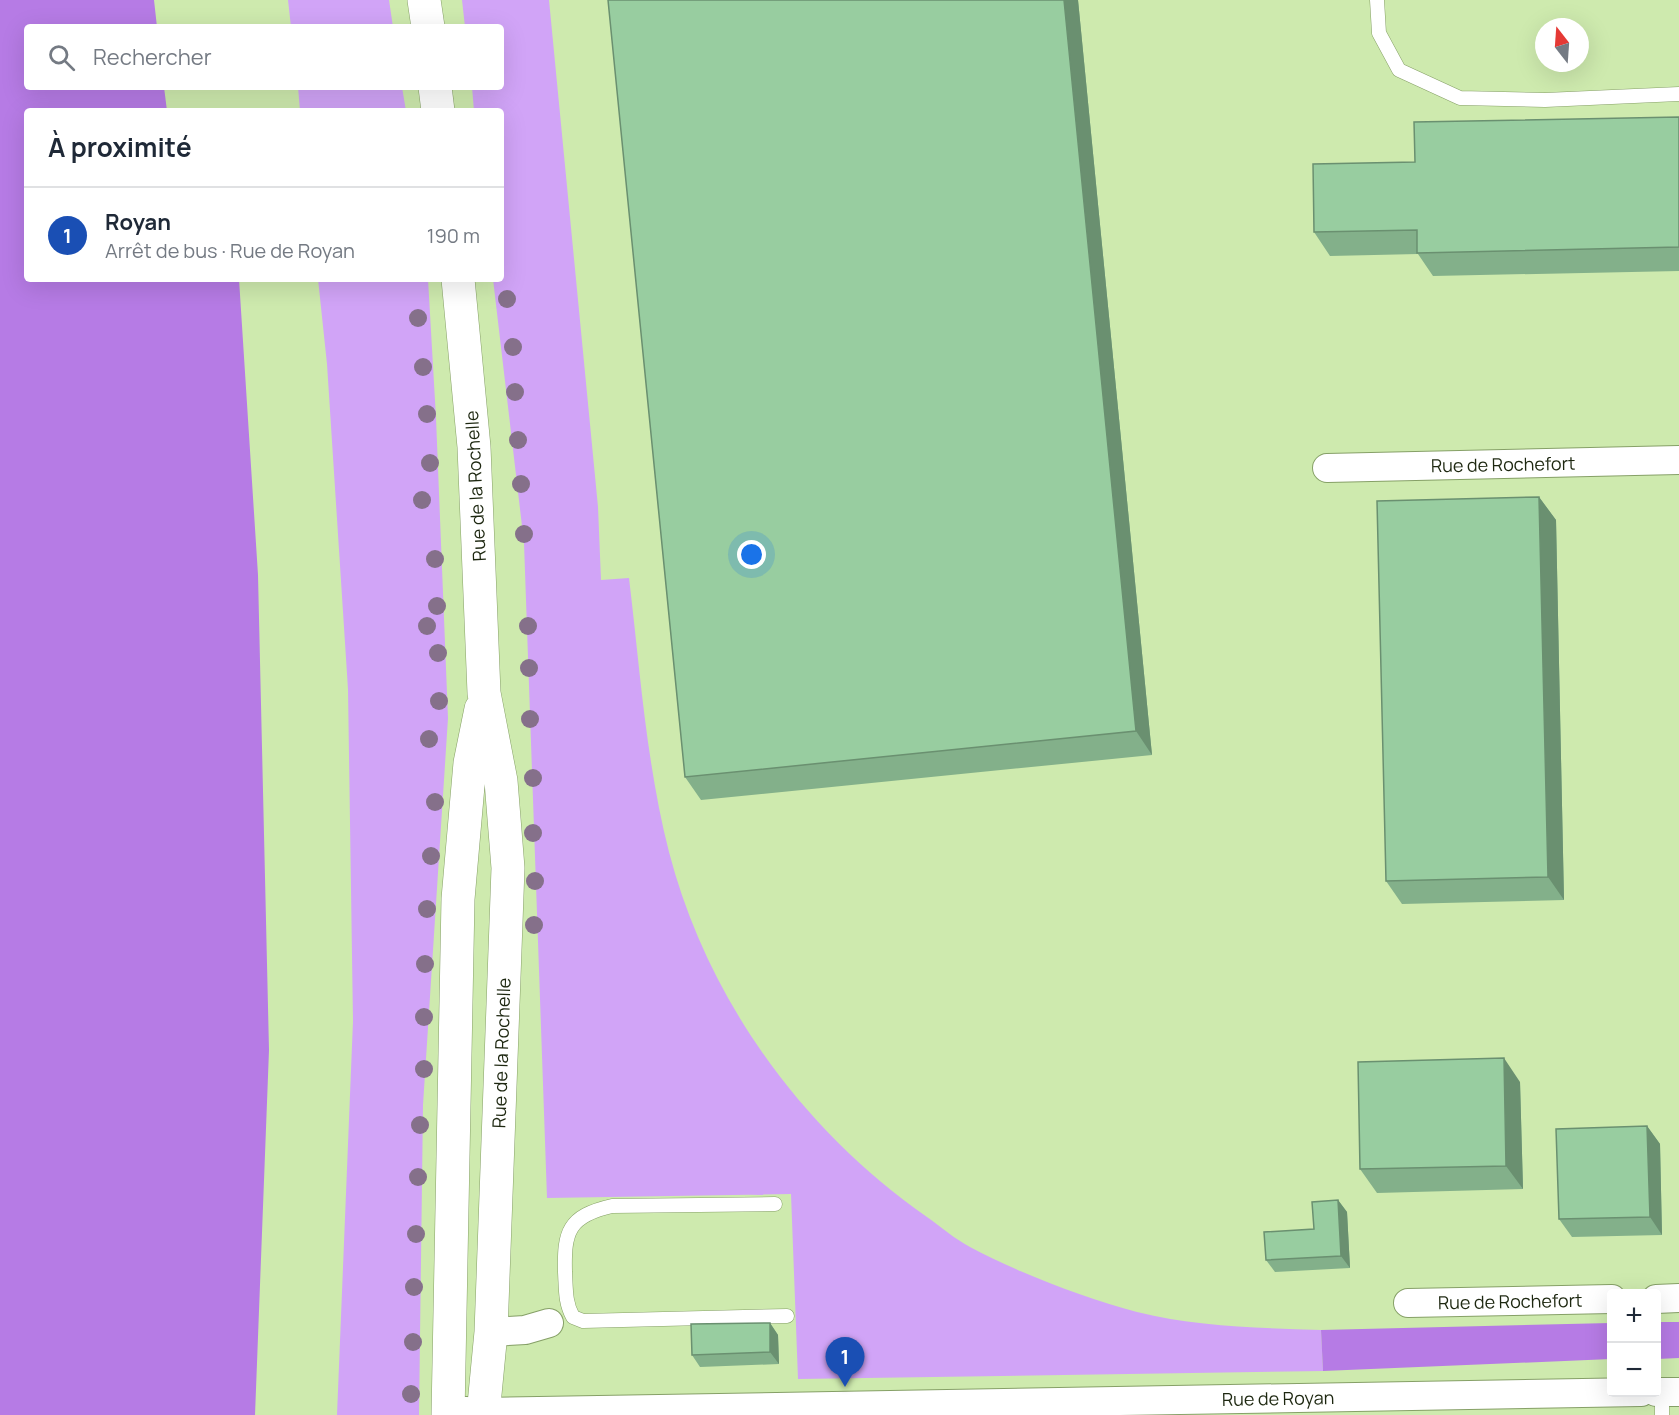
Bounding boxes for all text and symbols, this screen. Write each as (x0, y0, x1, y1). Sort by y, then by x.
north arrow (1535, 18, 1589, 72)
search box (24, 24, 504, 90)
icon: search (45, 41, 78, 74)
text: Rechercher (93, 42, 212, 72)
text: À proximité (48, 129, 192, 165)
text: Royan (105, 207, 171, 237)
text: 1 (63, 222, 72, 249)
text: 190 m (427, 222, 480, 249)
text: Arrêt de bus · Rue de Royan (105, 237, 355, 264)
street label: Rue de la Rochelle (459, 410, 491, 562)
street label: Rue de Rochefort (1431, 451, 1575, 477)
your location (737, 540, 766, 569)
street label: Rue de la Rochelle (486, 977, 516, 1129)
street label: Rue de Rochefort (1438, 1288, 1582, 1314)
map controls (1607, 1289, 1661, 1397)
button: + (1607, 1289, 1661, 1343)
pin: 1 (826, 1338, 864, 1387)
button: − (1607, 1343, 1661, 1397)
street label: Rue de Royan (1222, 1385, 1334, 1411)

